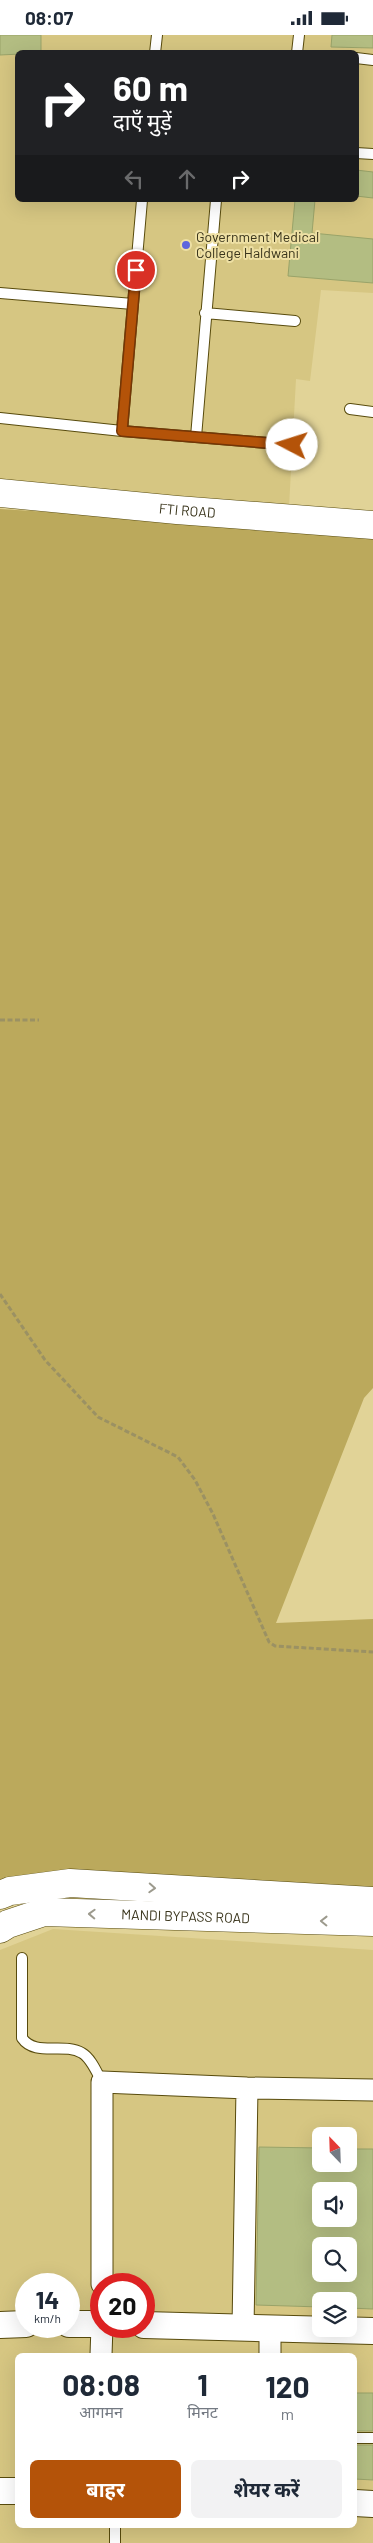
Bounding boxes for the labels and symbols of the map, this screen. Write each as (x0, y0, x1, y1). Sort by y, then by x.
place label: Government Medical College Haldwani (196, 228, 319, 261)
marker: Government Medical College Haldwani (180, 239, 192, 251)
pin (115, 249, 157, 291)
position arrow (265, 418, 317, 470)
street label: FTI ROAD (158, 499, 216, 521)
one-way arrow (148, 1883, 156, 1894)
street label: MANDI BYPASS ROAD (121, 1905, 250, 1926)
one-way arrow (88, 1909, 96, 1919)
one-way arrow (320, 1916, 328, 1926)
north arrow (312, 2127, 358, 2173)
speed limit sign: 20 (90, 2273, 155, 2338)

